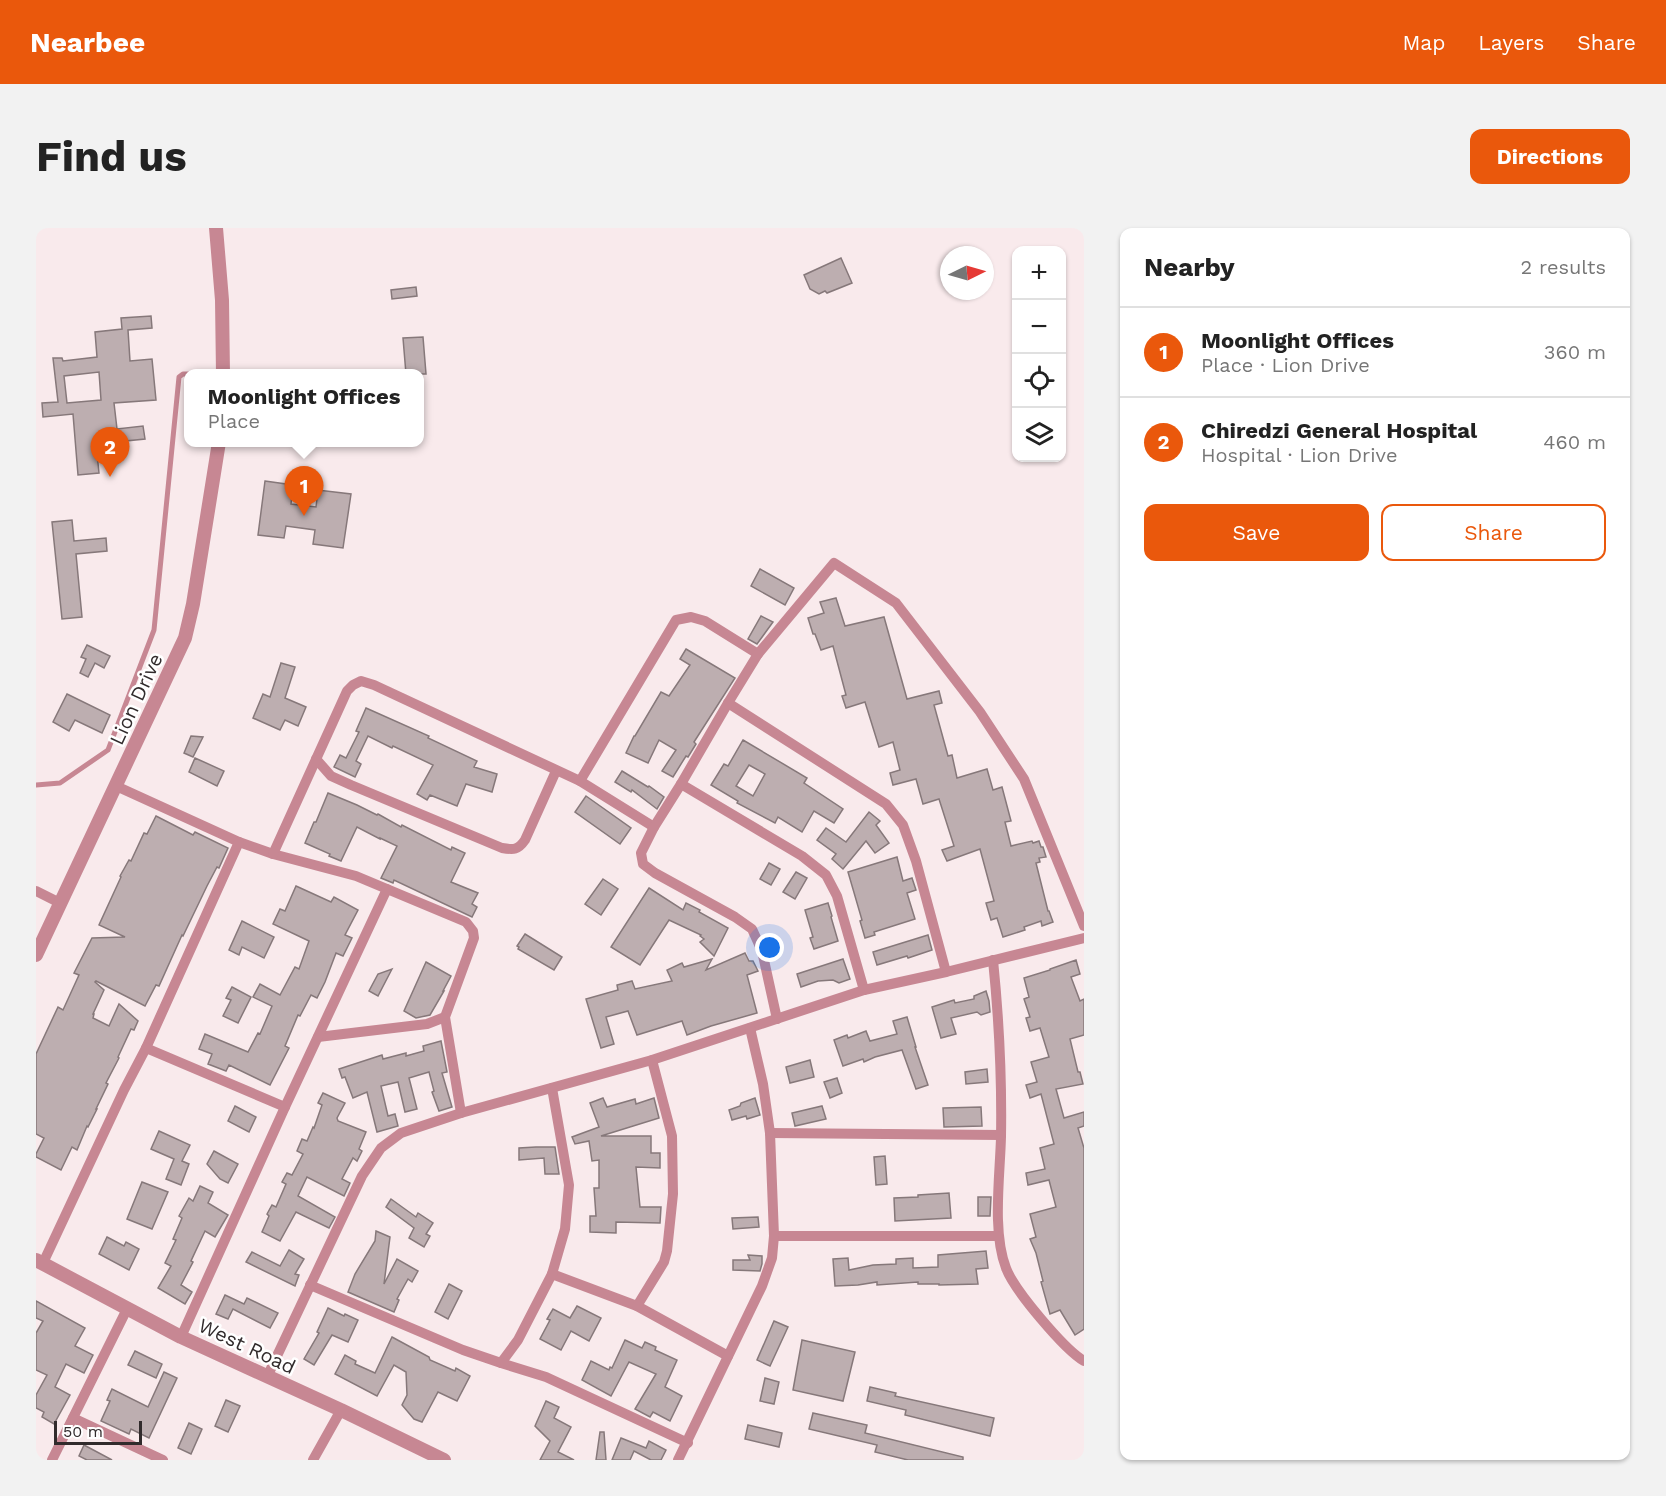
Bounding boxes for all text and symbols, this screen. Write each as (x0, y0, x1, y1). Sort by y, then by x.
text: Nearbee (30, 26, 145, 59)
text: Map (1402, 30, 1445, 55)
text: Layers (1478, 30, 1544, 55)
text: Share (1577, 30, 1636, 55)
button: Directions (1470, 129, 1630, 184)
text: Find us (36, 132, 187, 181)
north arrow (940, 246, 994, 300)
map controls (1012, 246, 1066, 462)
button: + (1012, 246, 1066, 300)
text: Nearby (1144, 252, 1235, 282)
text: 2 results (1521, 255, 1606, 279)
button: − (1012, 300, 1066, 354)
text: Moonlight Offices (1201, 328, 1394, 353)
text: 1 (1159, 340, 1168, 364)
text: 360 m (1544, 340, 1606, 364)
text: Place · Lion Drive (1201, 353, 1370, 377)
button: locate (1012, 354, 1066, 408)
popup (184, 369, 424, 447)
text: Moonlight Offices (208, 384, 400, 409)
button: layers (1012, 408, 1066, 462)
text: Place (208, 409, 260, 433)
text: Chiredzi General Hospital (1201, 418, 1477, 443)
pin: 2 (90, 428, 130, 477)
text: 2 (1158, 430, 1169, 454)
text: 460 m (1543, 430, 1606, 454)
text: Hospital · Lion Drive (1201, 443, 1397, 467)
pin: 1 (284, 466, 324, 516)
button: Save (1144, 504, 1369, 561)
button: Share (1381, 504, 1606, 561)
street label: Lion Drive (104, 649, 168, 749)
your location (755, 933, 784, 962)
street label: West Road (195, 1313, 299, 1379)
scale bar (54, 1418, 142, 1446)
text: 50 m (63, 1422, 103, 1441)

